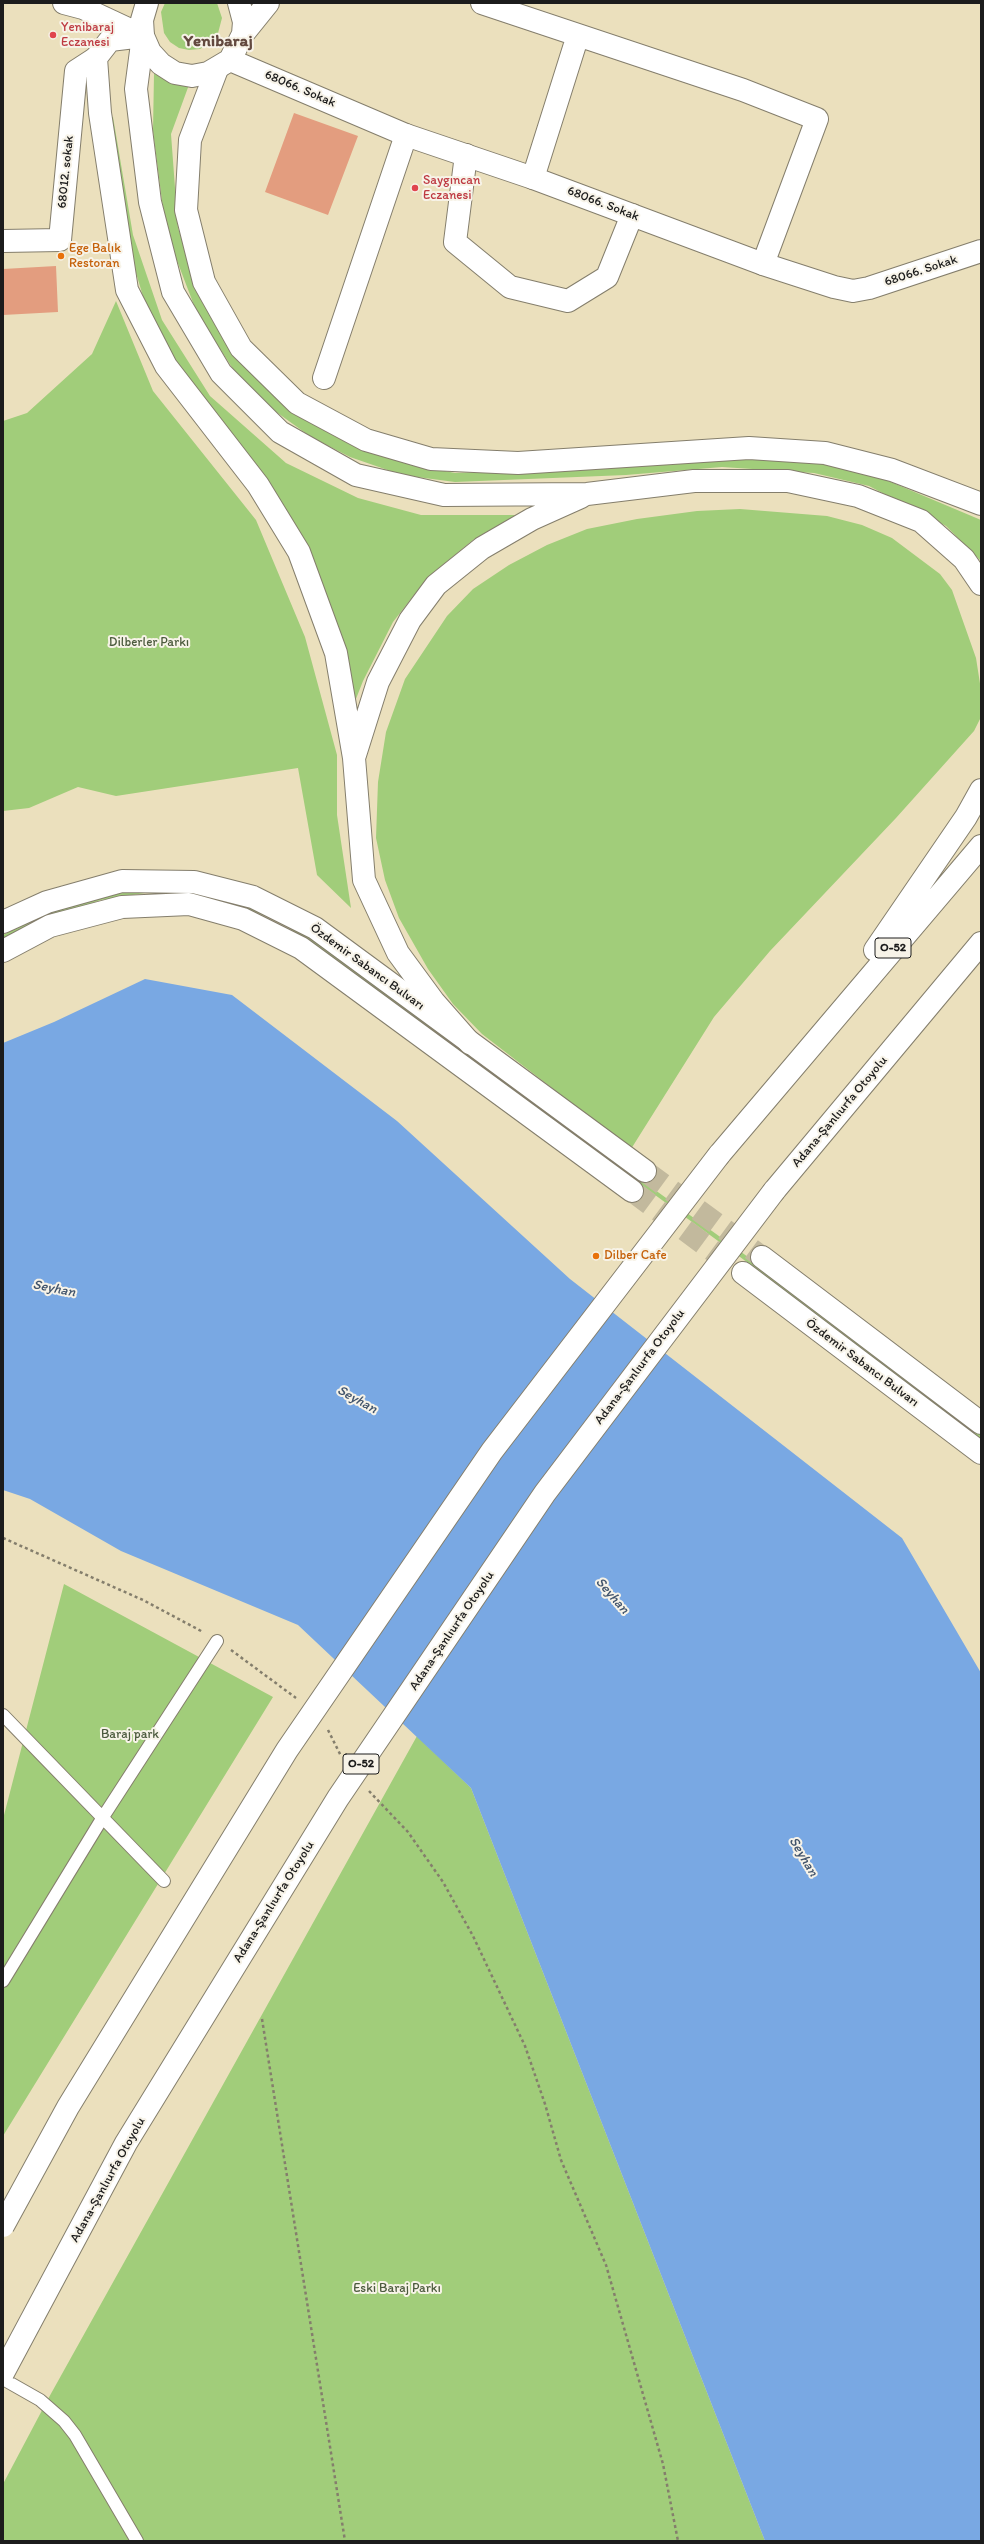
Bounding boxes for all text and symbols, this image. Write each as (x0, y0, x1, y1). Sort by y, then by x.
place label: Yenibaraj Eczanesi (61, 20, 114, 51)
marker: Yenibaraj Eczanesi (48, 30, 58, 40)
district label: Yenibaraj (183, 32, 253, 52)
street label: 68066. Sokak (262, 67, 338, 111)
street label: 68012. sokak (54, 135, 78, 209)
place label: Saygıncan Eczanesi (423, 173, 480, 204)
marker: Saygıncan Eczanesi (410, 183, 420, 193)
street label: 68066. Sokak (565, 183, 641, 225)
place label: Ege Balık Restoran (69, 241, 121, 272)
marker: Ege Balık Restoran (56, 251, 66, 261)
street label: 68066. Sokak (883, 252, 959, 290)
park label: Dilberler Parkı (109, 635, 189, 651)
street label: Özdemir Sabancı Bulvarı (307, 920, 427, 1014)
road number: O-52 (875, 938, 911, 958)
street label: Adana-Şanlıurfa Otoyolu (789, 1053, 891, 1171)
place label: Dilber Cafe (604, 1248, 667, 1264)
marker: Dilber Cafe (591, 1251, 601, 1261)
water label: Seyhan (31, 1277, 77, 1301)
street label: Adana-Şanlıurfa Otoyolu (592, 1306, 688, 1428)
street label: Özdemir Sabancı Bulvarı (802, 1315, 922, 1411)
water label: Seyhan (334, 1382, 380, 1418)
street label: Adana-Şanlıurfa Otoyolu (406, 1568, 498, 1694)
water label: Seyhan (592, 1574, 632, 1618)
park label: Baraj park (101, 1727, 159, 1743)
road number: O-52 (343, 1754, 379, 1774)
water label: Seyhan (785, 1834, 821, 1880)
street label: Adana-Şanlıurfa Otoyolu (230, 1838, 318, 1966)
street label: Adana-Şanlıurfa Otoyolu (67, 2115, 149, 2245)
park label: Eski Baraj Parkı (353, 2281, 441, 2297)

